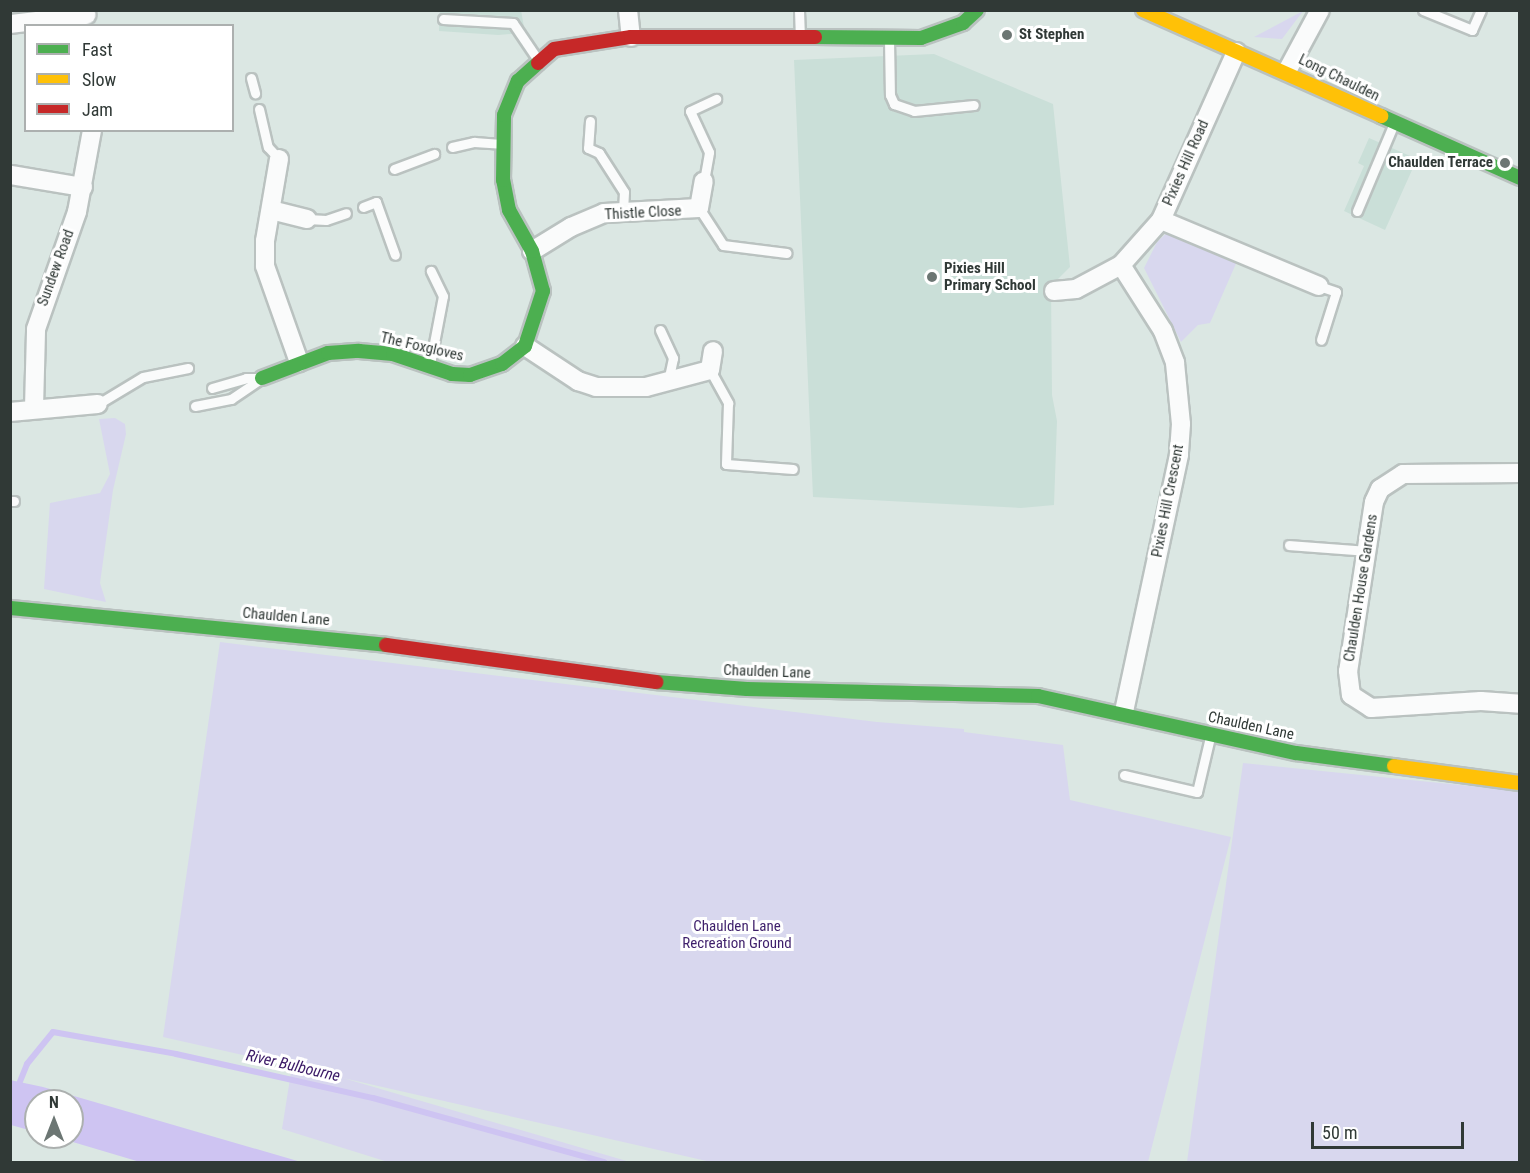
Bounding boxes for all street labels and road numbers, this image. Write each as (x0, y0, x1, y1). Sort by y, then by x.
street label: Long Chaulden (1295, 51, 1383, 105)
street label: Pixies Hill Road (1159, 117, 1213, 209)
street label: Thistle Close (604, 202, 682, 224)
street label: Sundew Road (34, 227, 78, 309)
street label: The Foxgloves (379, 329, 465, 365)
street label: Pixies Hill Crescent (1148, 443, 1188, 559)
street label: Chaulden House Gardens (1340, 513, 1382, 663)
street label: Chaulden Lane (242, 604, 330, 630)
street label: Chaulden Lane (723, 661, 811, 683)
street label: Chaulden Lane (1206, 708, 1296, 744)

